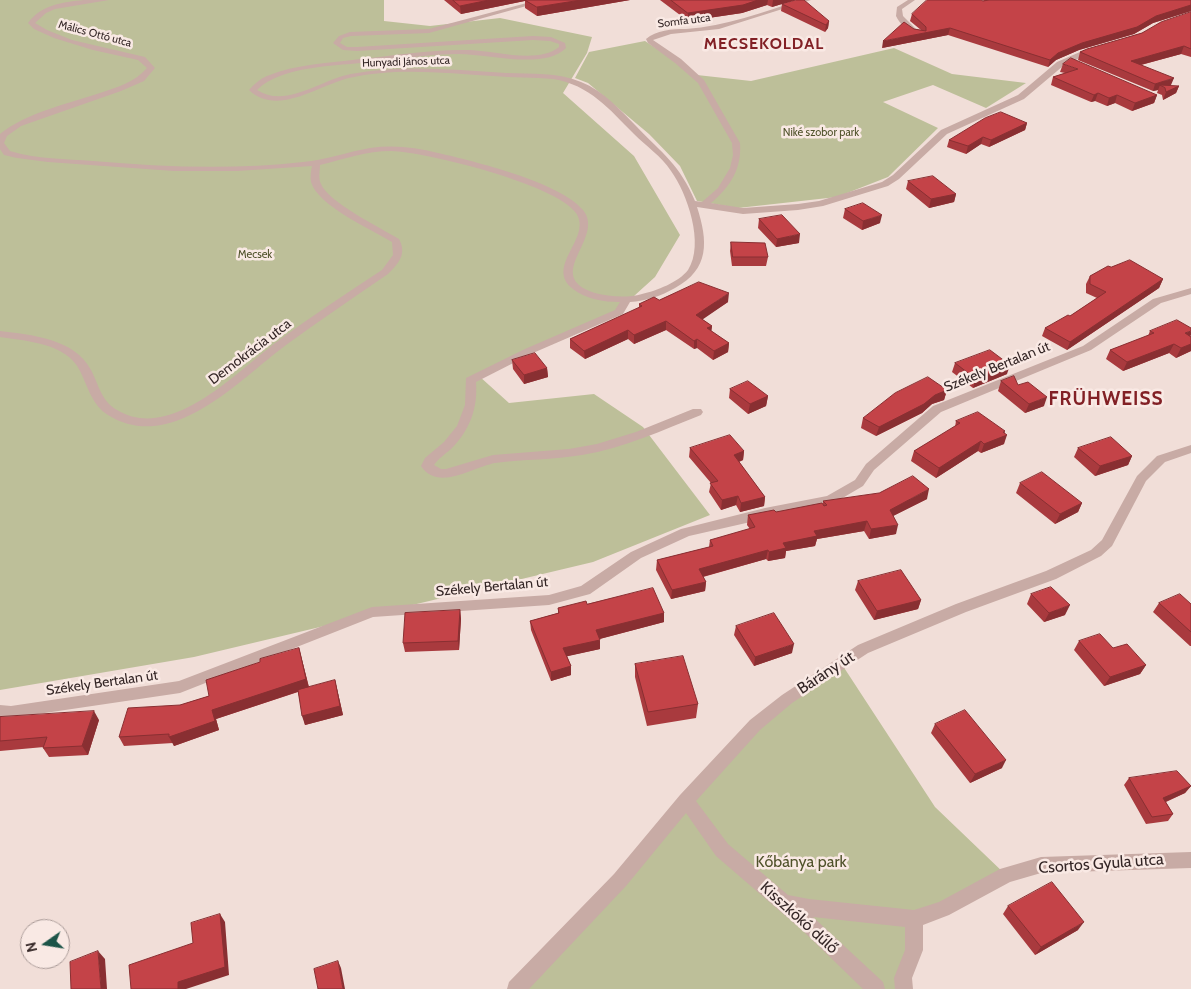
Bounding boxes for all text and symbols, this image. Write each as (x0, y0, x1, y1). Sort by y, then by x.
street label: Somfa utca (657, 11, 711, 31)
street label: Málics Ottó utca (57, 18, 133, 50)
district label: MECSEKOLDAL (702, 34, 826, 54)
street label: Hunyadi János utca (362, 54, 450, 70)
park label: Niké szobor park (783, 126, 859, 140)
park label: Mecsek (238, 248, 272, 262)
street label: Demokrácia utca (205, 316, 295, 388)
street label: Székely Bertalan út (942, 338, 1052, 396)
district label: FRÜHWEISS (1047, 388, 1165, 410)
street label: Székely Bertalan út (435, 574, 549, 600)
street label: Bárány út (794, 648, 858, 698)
street label: Székely Bertalan út (45, 667, 159, 699)
street label: Csortos Gyula utca (1038, 850, 1164, 878)
park label: Kőbánya park (755, 852, 847, 872)
street label: Kisszkókó dűlő (756, 878, 842, 958)
north arrow (20, 919, 70, 969)
text: N (21, 940, 41, 954)

